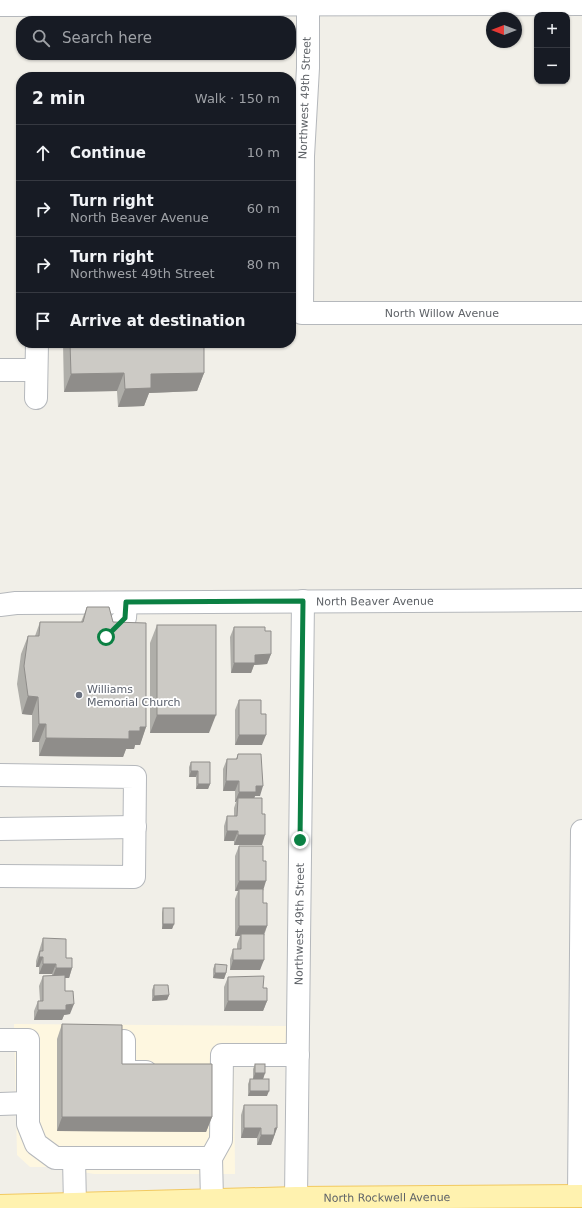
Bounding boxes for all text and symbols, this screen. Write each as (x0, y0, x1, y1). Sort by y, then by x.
north arrow (486, 12, 522, 48)
map controls (534, 12, 570, 84)
button: + (534, 12, 570, 48)
search box (16, 16, 296, 60)
icon: search (30, 27, 52, 49)
text: Search here (62, 29, 152, 47)
street label: Northwest 49th Street (296, 36, 314, 159)
button: − (534, 48, 570, 84)
text: 2 min (32, 88, 85, 108)
text: Walk · 150 m (195, 91, 280, 106)
icon: ahead (32, 142, 54, 164)
text: Continue (70, 144, 146, 162)
text: 10 m (247, 145, 280, 160)
text: Turn right (70, 192, 154, 210)
icon: right (32, 198, 54, 220)
text: 60 m (247, 201, 280, 216)
text: North Beaver Avenue (70, 210, 209, 225)
text: Turn right (70, 248, 154, 266)
icon: right (32, 254, 54, 276)
text: 80 m (247, 257, 280, 272)
text: Northwest 49th Street (70, 266, 215, 281)
street label: North Willow Avenue (385, 307, 499, 320)
icon: arrive (32, 310, 54, 332)
text: Arrive at destination (70, 312, 245, 330)
street label: North Beaver Avenue (316, 594, 434, 608)
route start (97, 628, 115, 646)
place label: Williams Memorial Church (87, 683, 181, 709)
marker: Williams Memorial Church (74, 690, 84, 700)
route end (291, 831, 309, 849)
street label: Northwest 49th Street (292, 862, 306, 985)
street label: North Rockwell Avenue (323, 1190, 451, 1204)

